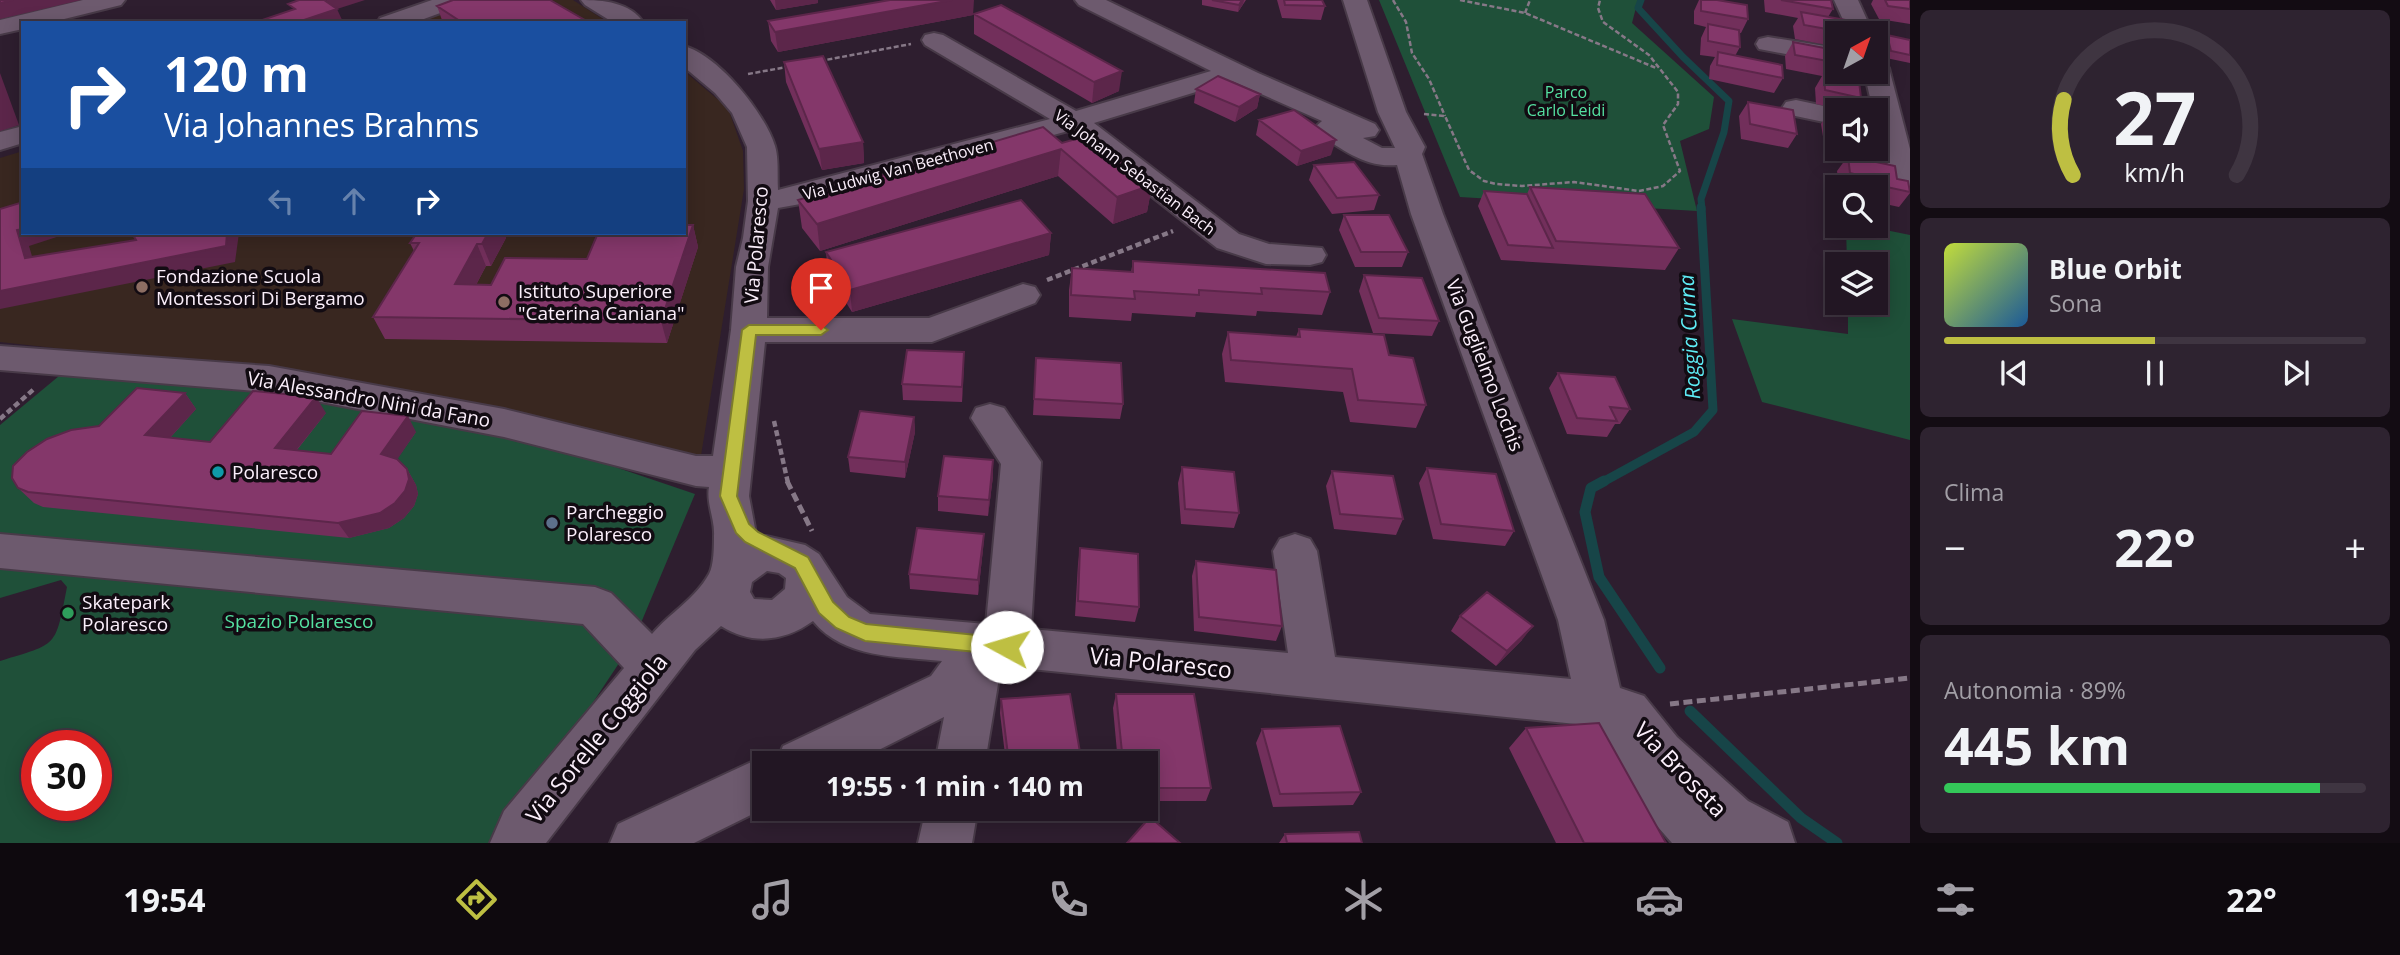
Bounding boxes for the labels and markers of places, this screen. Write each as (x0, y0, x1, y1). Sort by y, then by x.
pin (791, 258, 851, 330)
place label: Fondazione Scuola Montessori Di Bergamo (156, 263, 365, 311)
place label: Istituto Superiore "Caterina Caniana" (518, 278, 685, 326)
marker: Fondazione Scuola Montessori Di Bergamo (134, 279, 150, 295)
marker: Istituto Superiore "Caterina Caniana" (496, 294, 512, 310)
place label: Polaresco (232, 459, 318, 485)
marker: Polaresco (210, 464, 226, 480)
place label: Parcheggio Polaresco (566, 499, 664, 547)
marker: Parcheggio Polaresco (544, 515, 560, 531)
place label: Skatepark Polaresco (82, 589, 170, 637)
marker: Skatepark Polaresco (60, 605, 76, 621)

